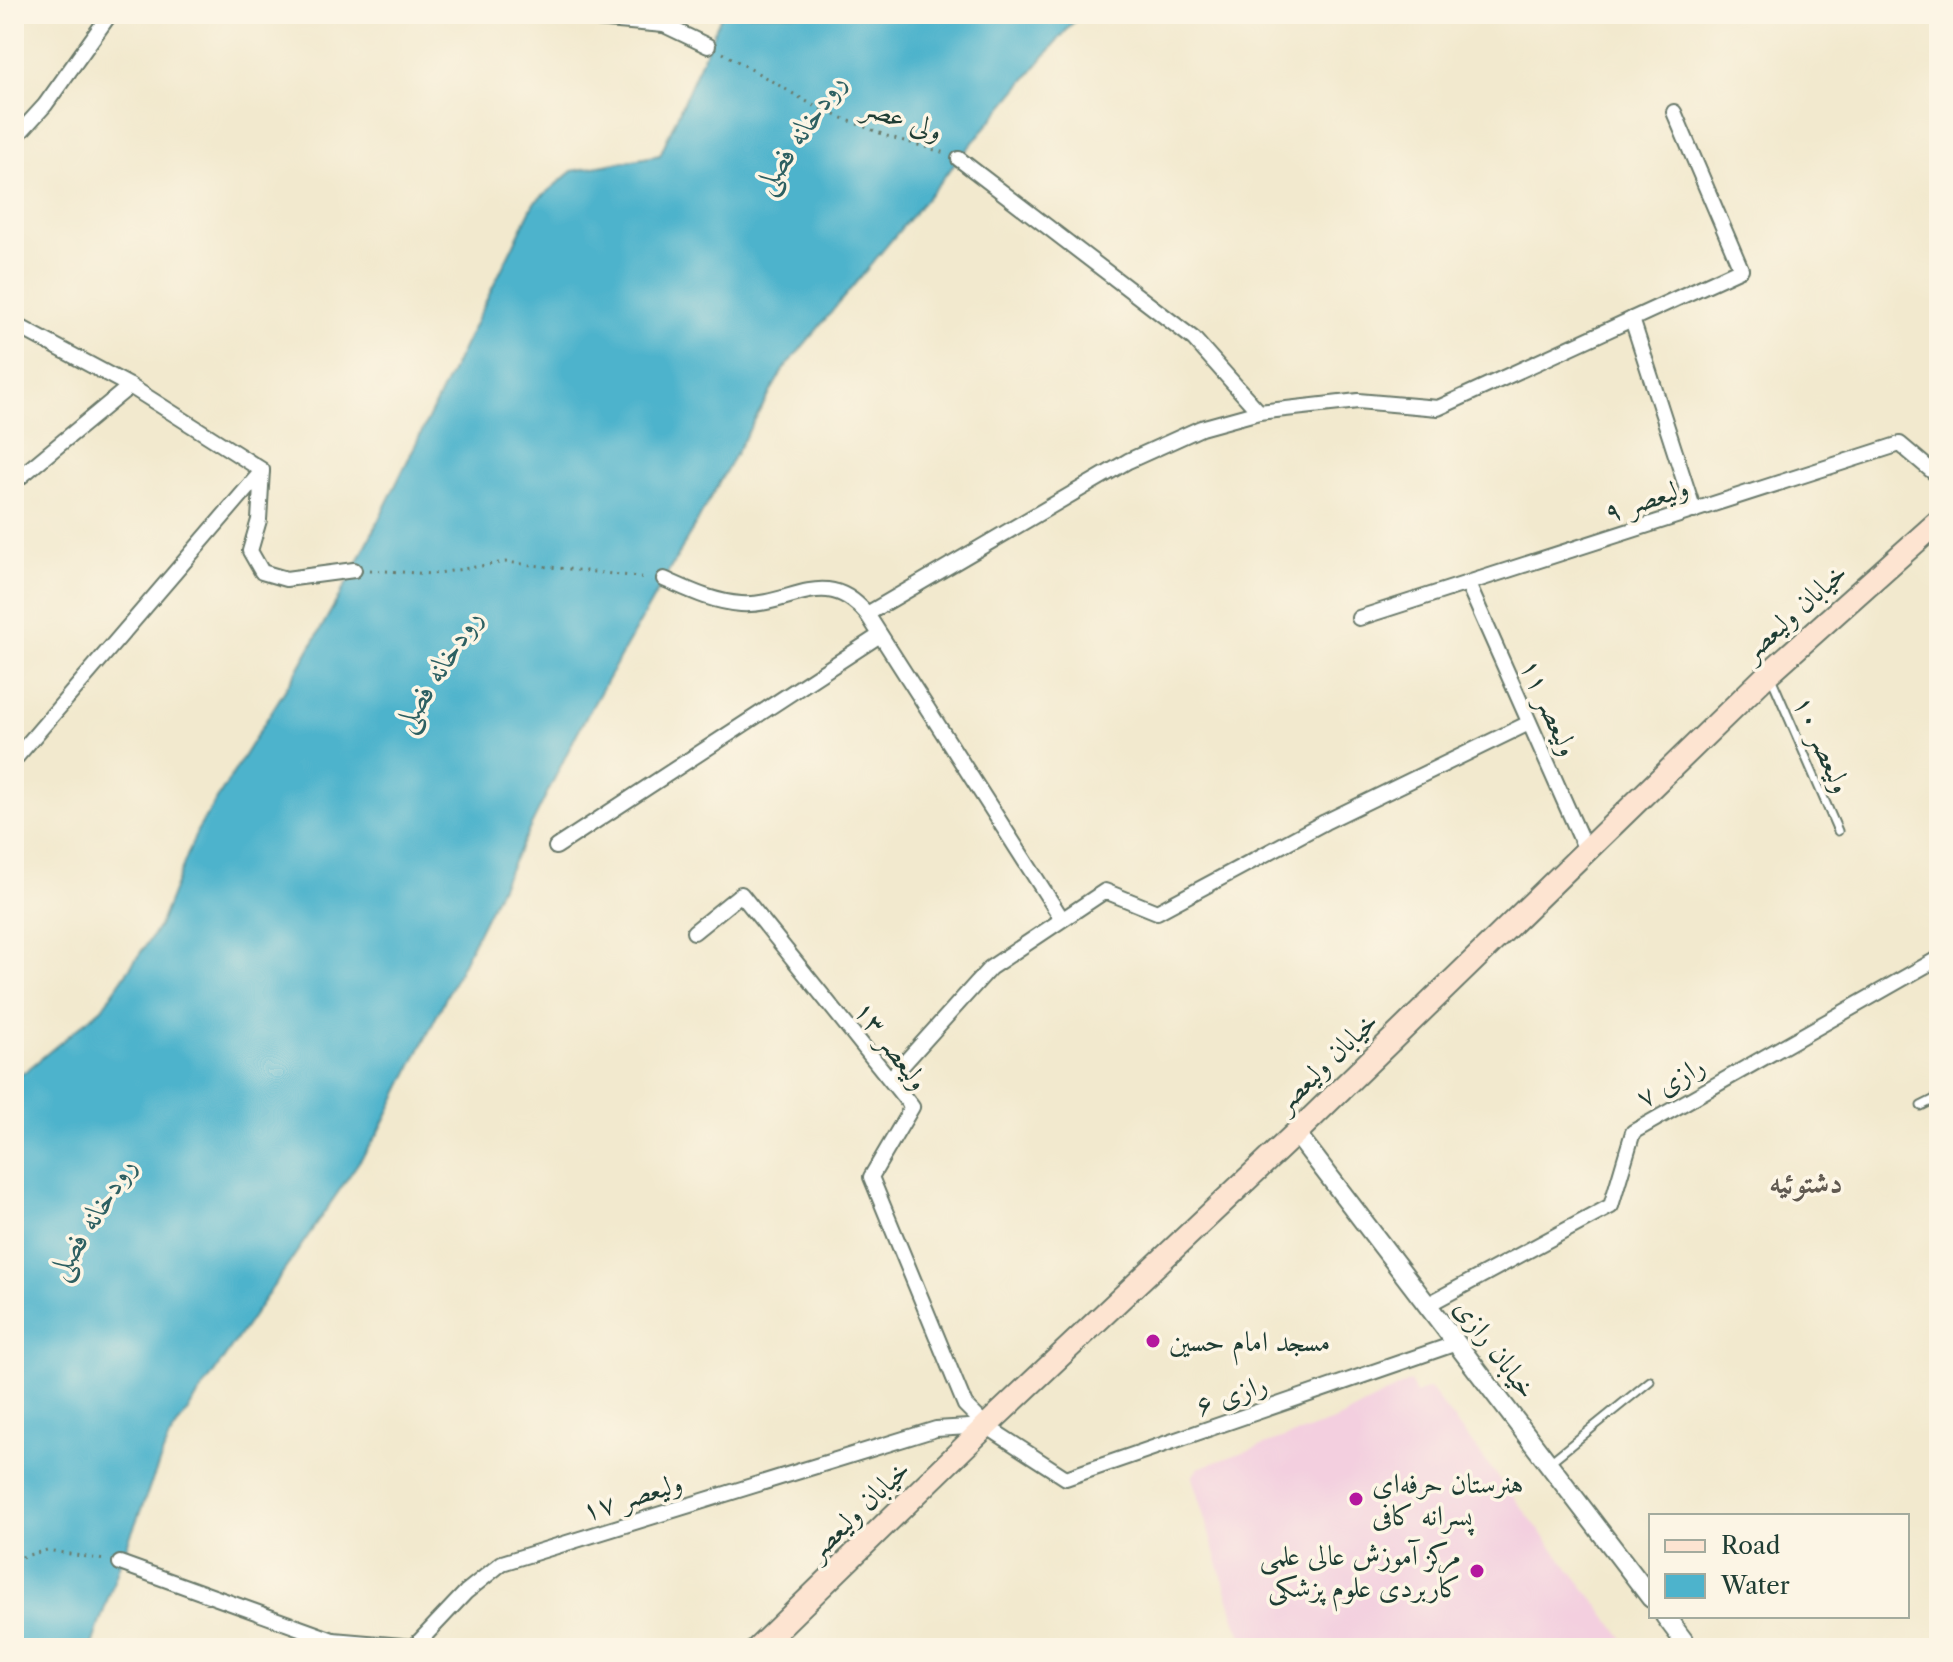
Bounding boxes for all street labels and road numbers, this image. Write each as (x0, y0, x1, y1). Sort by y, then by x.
street label: ولی عصر (855, 88, 947, 149)
street label: ولیعصر ۹ (1599, 469, 1693, 530)
street label: خیابان ولیعصر (1732, 555, 1855, 671)
street label: ولیعصر ۱۱ (1512, 653, 1587, 762)
street label: ولیعصر ۱۰ (1785, 690, 1860, 799)
street label: ولیعصر ۱۳ (846, 994, 937, 1098)
street label: خیابان ولیعصر (1265, 1004, 1386, 1122)
street label: رازی ۷ (1630, 1048, 1710, 1114)
street label: خیابان رازی (1447, 1291, 1545, 1405)
street label: رازی ۶ (1191, 1366, 1271, 1422)
street label: خیابان ولیعصر (797, 1452, 918, 1570)
street label: ولیعصر ۱۷ (578, 1465, 687, 1529)

